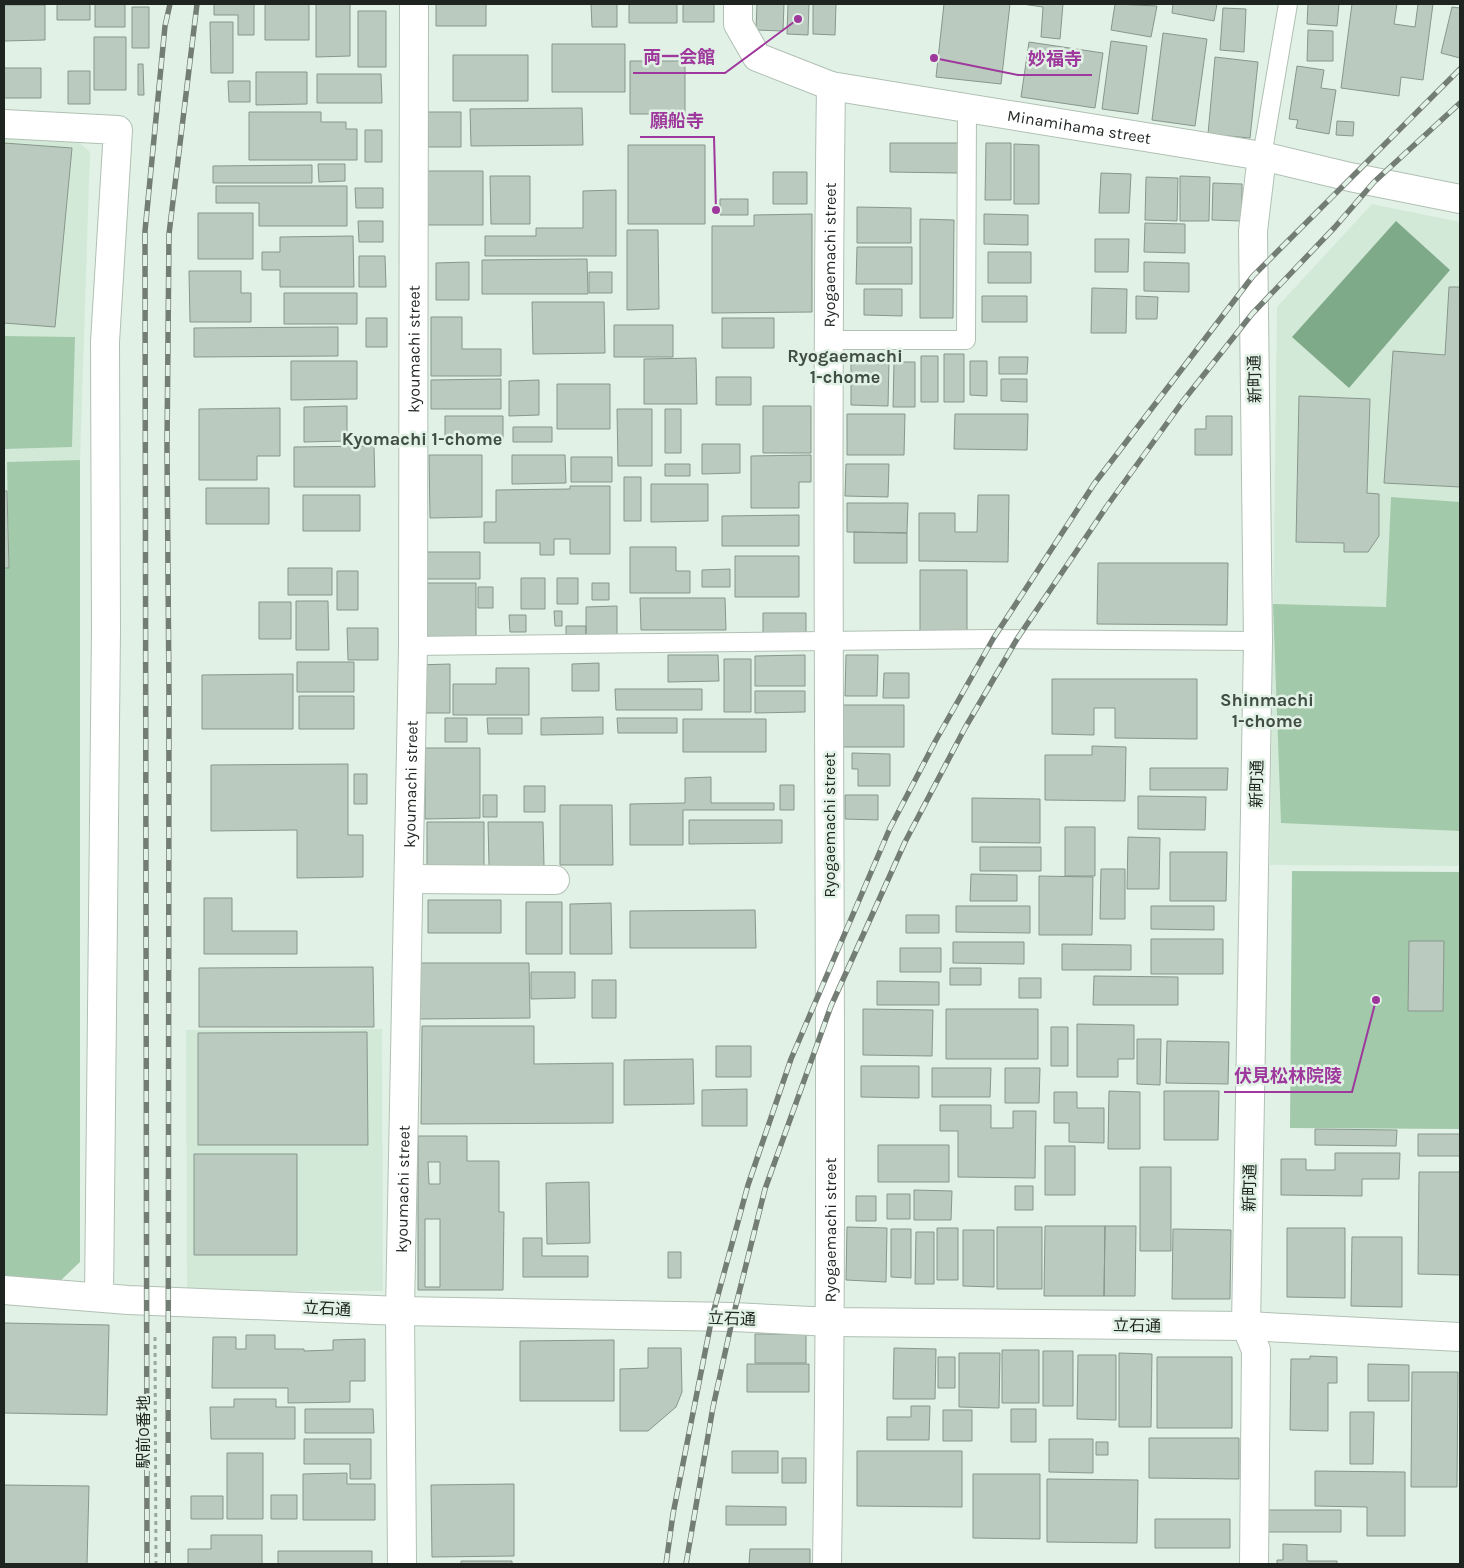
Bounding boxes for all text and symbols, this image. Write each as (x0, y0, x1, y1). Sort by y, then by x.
callout: 両一会館 (633, 40, 725, 73)
callout: 妙福寺 (1018, 42, 1092, 75)
text: 両一会館 (643, 46, 715, 68)
text: 妙福寺 (1028, 48, 1082, 70)
callout: 願船寺 (640, 104, 714, 137)
street label: Minamihama street (1006, 106, 1152, 148)
text: 願船寺 (650, 110, 704, 132)
street label: Ryogaemachi street (820, 182, 840, 328)
street label: kyoumachi street (404, 285, 424, 413)
district label: Ryogaemachi 1-chome (787, 345, 903, 388)
street label: 新町通 (1245, 355, 1264, 403)
district label: Kyomachi 1-chome (342, 428, 502, 450)
district label: Shinmachi 1-chome (1220, 689, 1314, 732)
street label: kyoumachi street (400, 720, 422, 848)
street label: Ryogaemachi street (820, 753, 839, 897)
street label: 新町通 (1247, 760, 1266, 808)
callout: 伏見松林院陵 (1224, 1059, 1352, 1092)
text: 伏見松林院陵 (1234, 1065, 1342, 1087)
street label: kyoumachi street (392, 1125, 414, 1253)
street label: Ryogaemachi street (821, 1157, 840, 1303)
street label: 新町通 (1240, 1164, 1259, 1212)
street label: 立石通 (303, 1298, 351, 1319)
street label: 立石通 (708, 1308, 756, 1329)
street label: 立石通 (1113, 1316, 1161, 1335)
street label: 駅前0番地 (134, 1395, 153, 1469)

